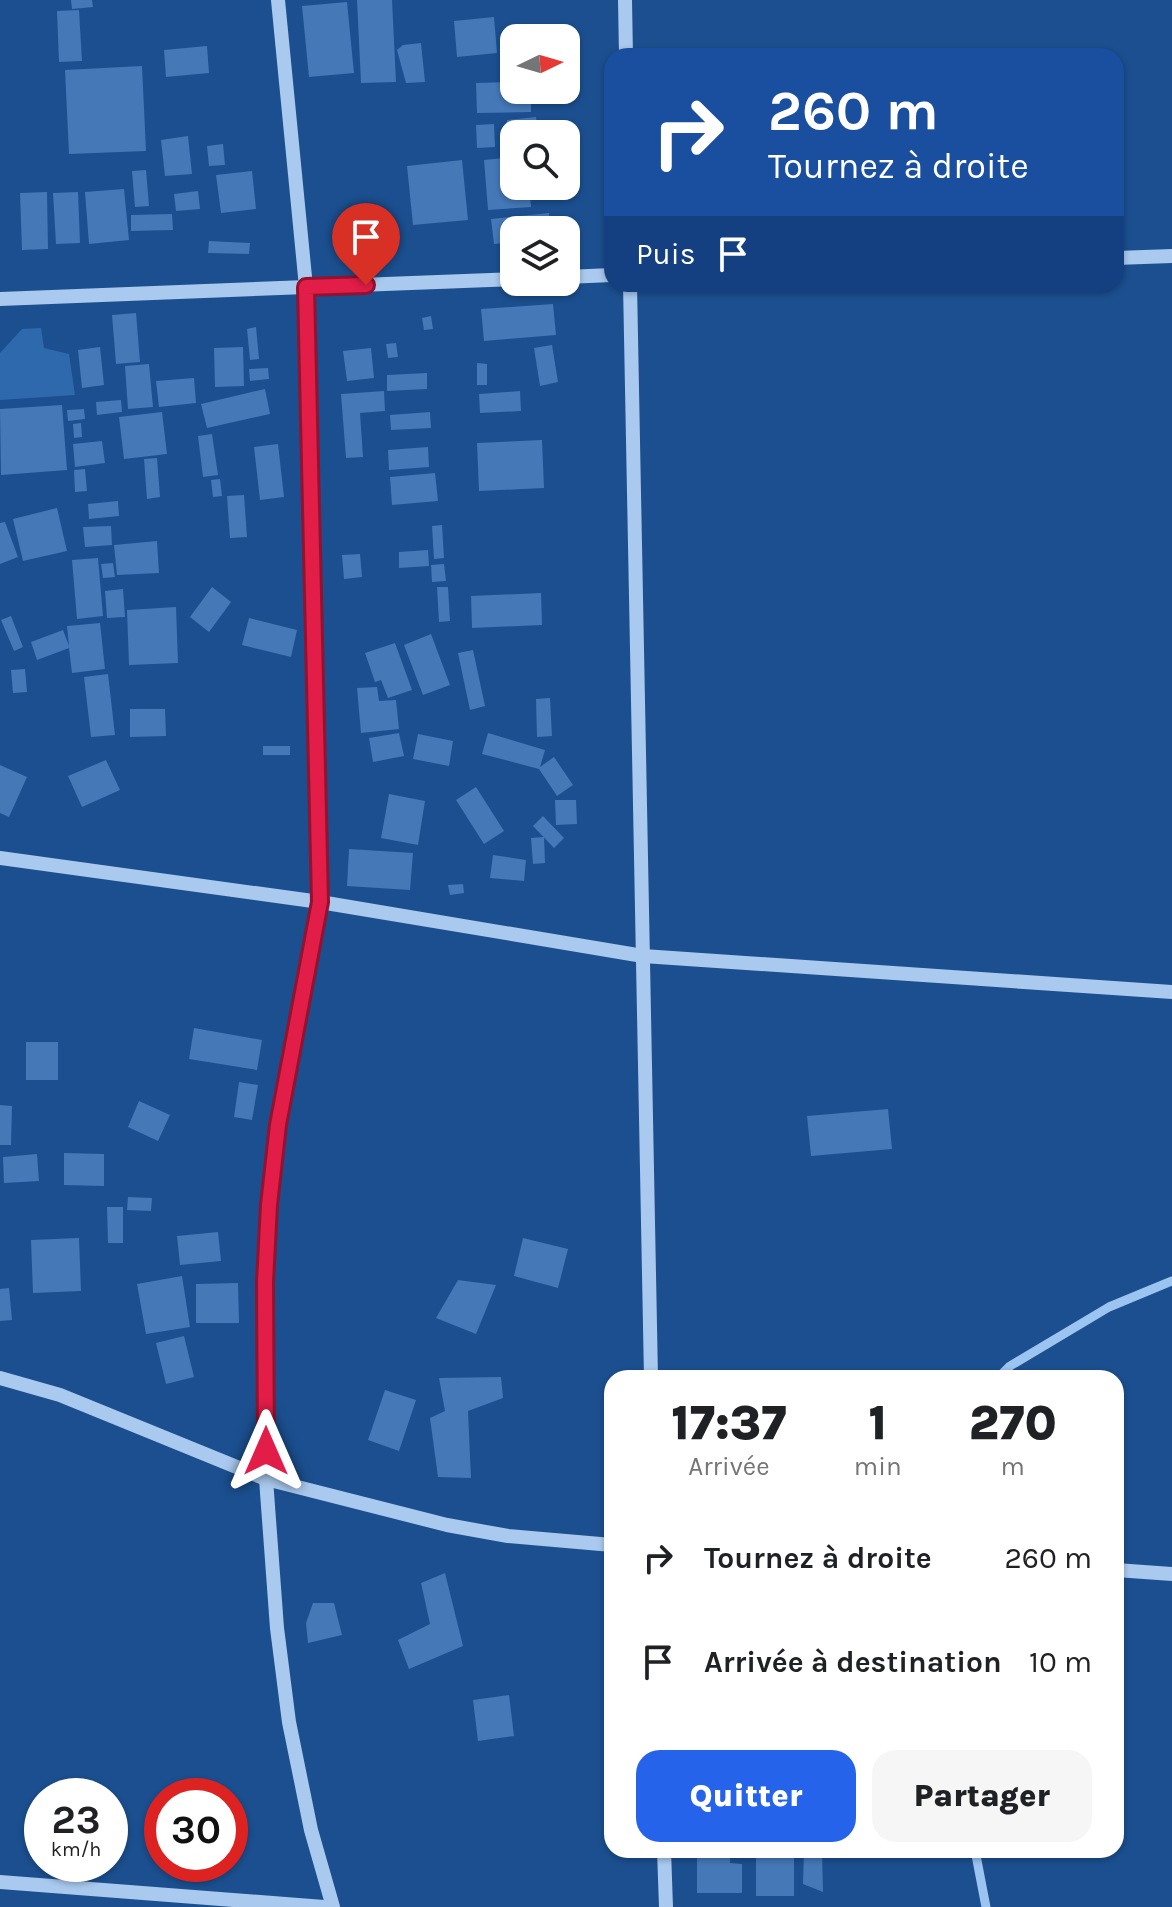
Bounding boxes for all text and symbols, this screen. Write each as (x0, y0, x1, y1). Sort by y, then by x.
north arrow (500, 24, 580, 104)
map controls (500, 24, 580, 296)
text: 260 m (768, 78, 939, 143)
icon: right (636, 80, 740, 184)
button: search (500, 120, 580, 200)
text: Tournez à droite (768, 145, 1029, 187)
pin (332, 203, 400, 285)
icon: arrive (344, 215, 388, 259)
button: layers (500, 216, 580, 296)
icon: arrive (711, 232, 755, 276)
text: Puis (636, 236, 695, 272)
text: 17:37 (671, 1395, 787, 1451)
text: 1 (868, 1395, 887, 1451)
text: 270 (969, 1395, 1057, 1451)
position arrow (224, 1409, 308, 1493)
text: Arrivée (688, 1451, 770, 1482)
text: min (854, 1451, 902, 1482)
text: m (1001, 1451, 1025, 1482)
icon: right (636, 1536, 680, 1580)
text: Tournez à droite (704, 1540, 932, 1576)
text: 260 m (1004, 1540, 1092, 1576)
icon: arrive (636, 1640, 680, 1684)
text: Arrivée à destination (704, 1644, 1002, 1680)
text: 10 m (1029, 1644, 1092, 1680)
button: Quitter (636, 1750, 856, 1842)
button: Partager (872, 1750, 1092, 1842)
speed limit sign: 30 (144, 1778, 248, 1882)
text: 23 (51, 1796, 101, 1843)
text: km/h (51, 1838, 101, 1861)

